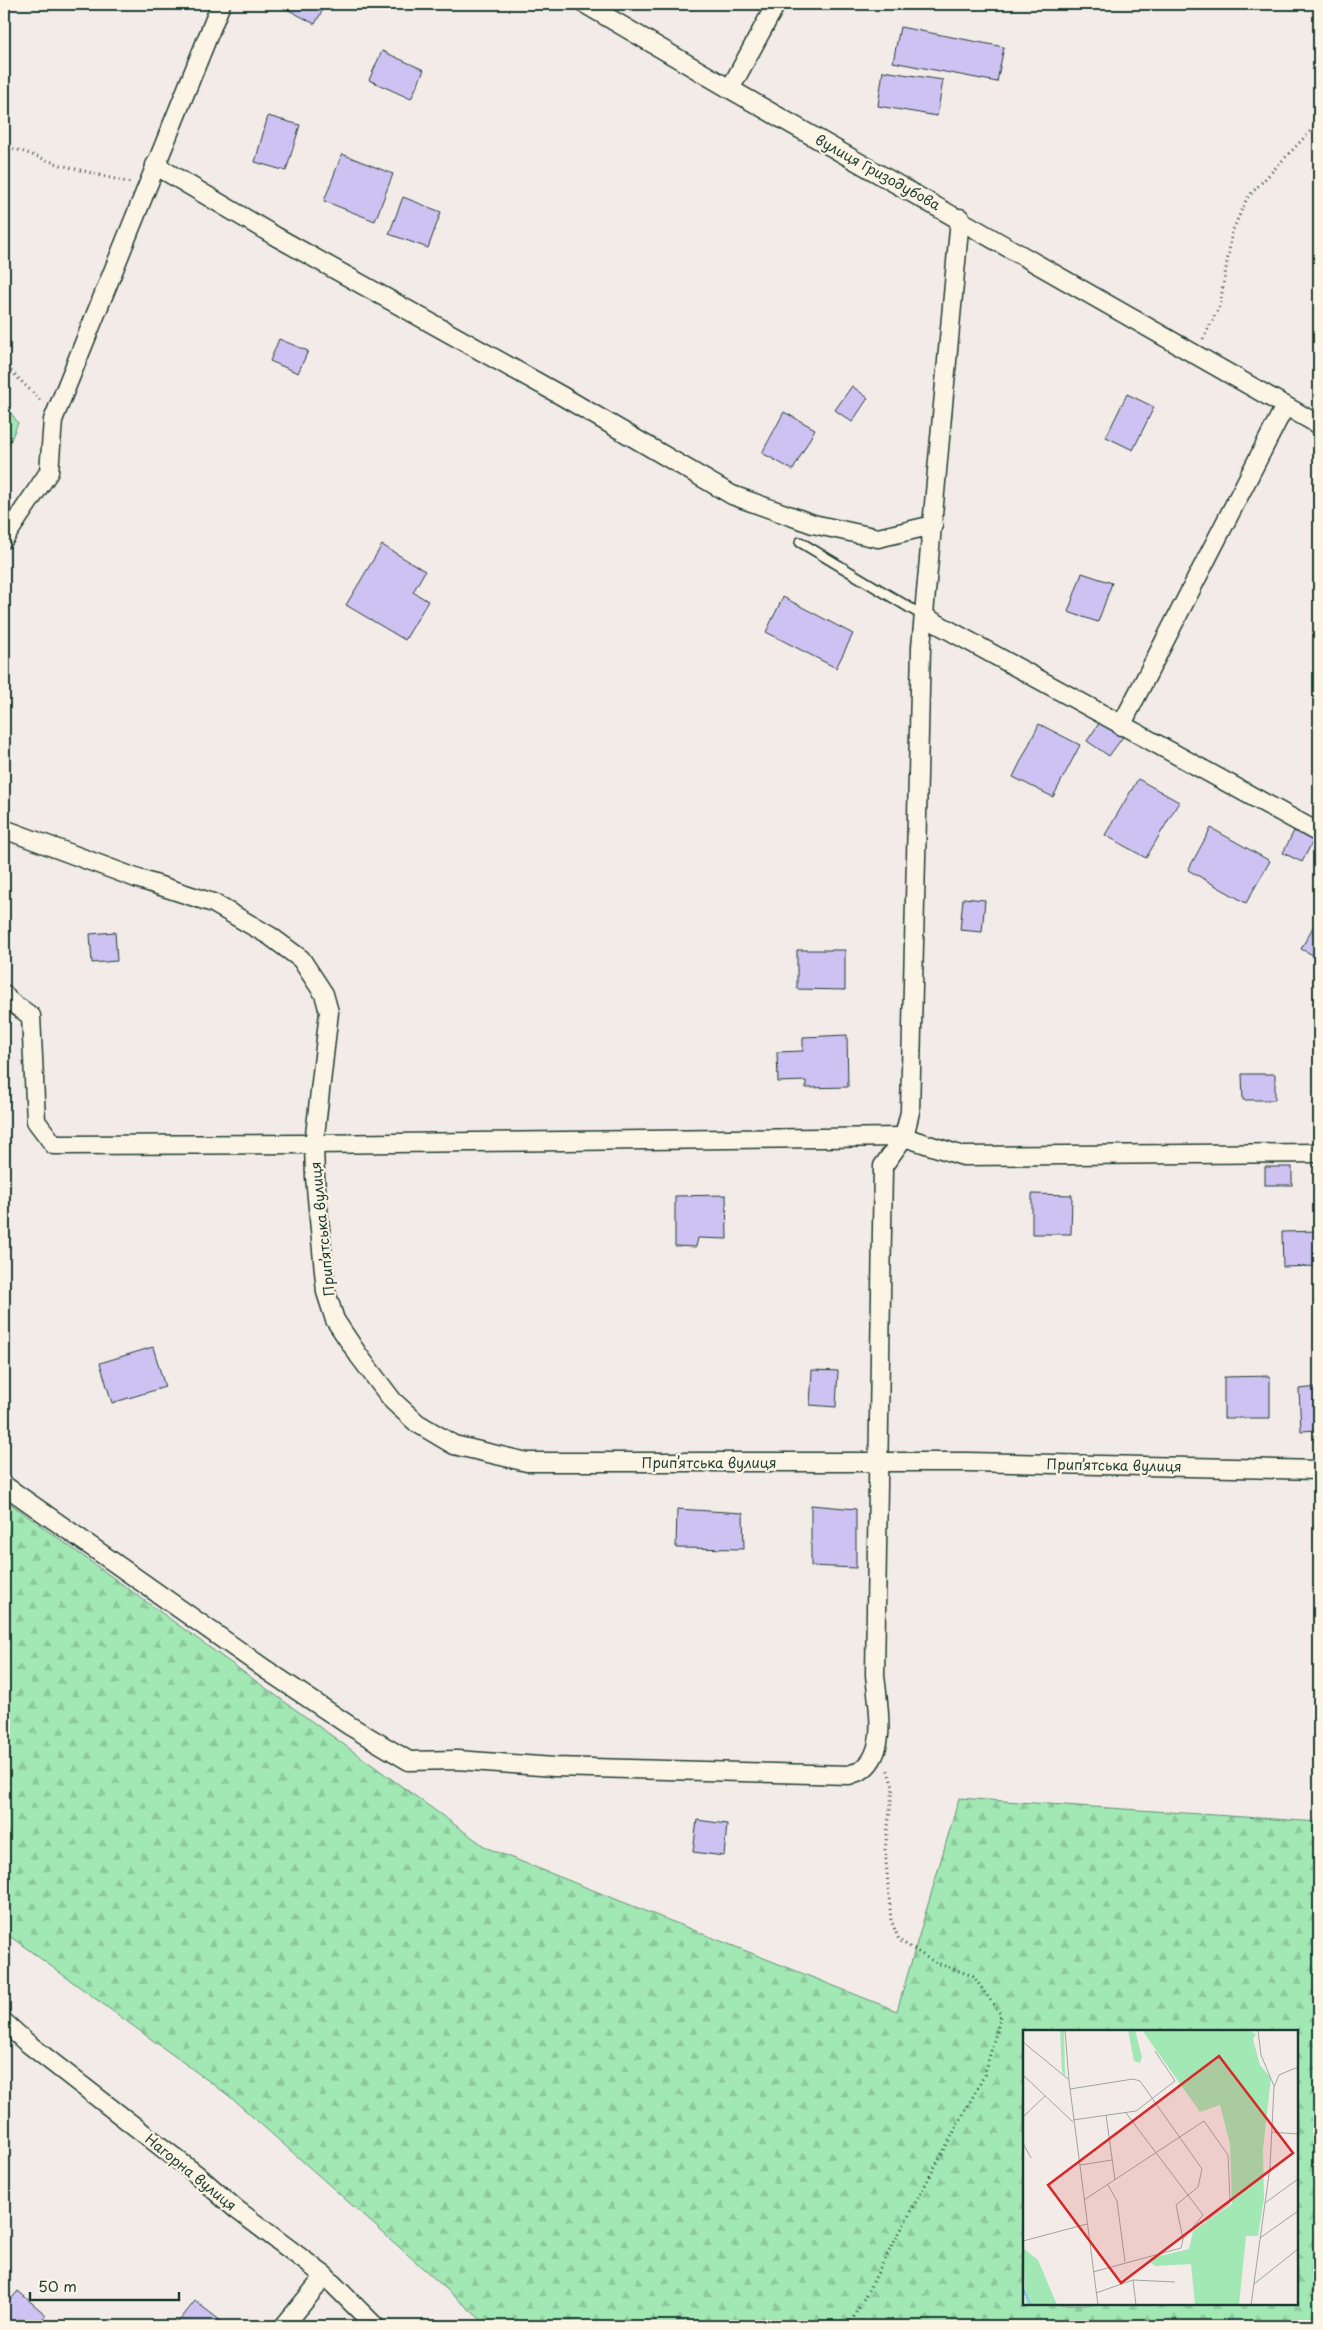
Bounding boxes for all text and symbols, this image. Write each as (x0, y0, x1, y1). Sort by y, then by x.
street label: вулиця Гризодубова (812, 129, 945, 215)
street label: Прип’ятська вулиця (304, 1161, 340, 1297)
street label: Прип’ятська вулиця (641, 1452, 777, 1473)
street label: Прип’ятська вулиця (1046, 1453, 1182, 1477)
inset map (1023, 2030, 1298, 2305)
street label: Нагорна вулиця (141, 2129, 241, 2215)
scale bar (30, 2270, 179, 2302)
text: 50 m (38, 2274, 77, 2297)

